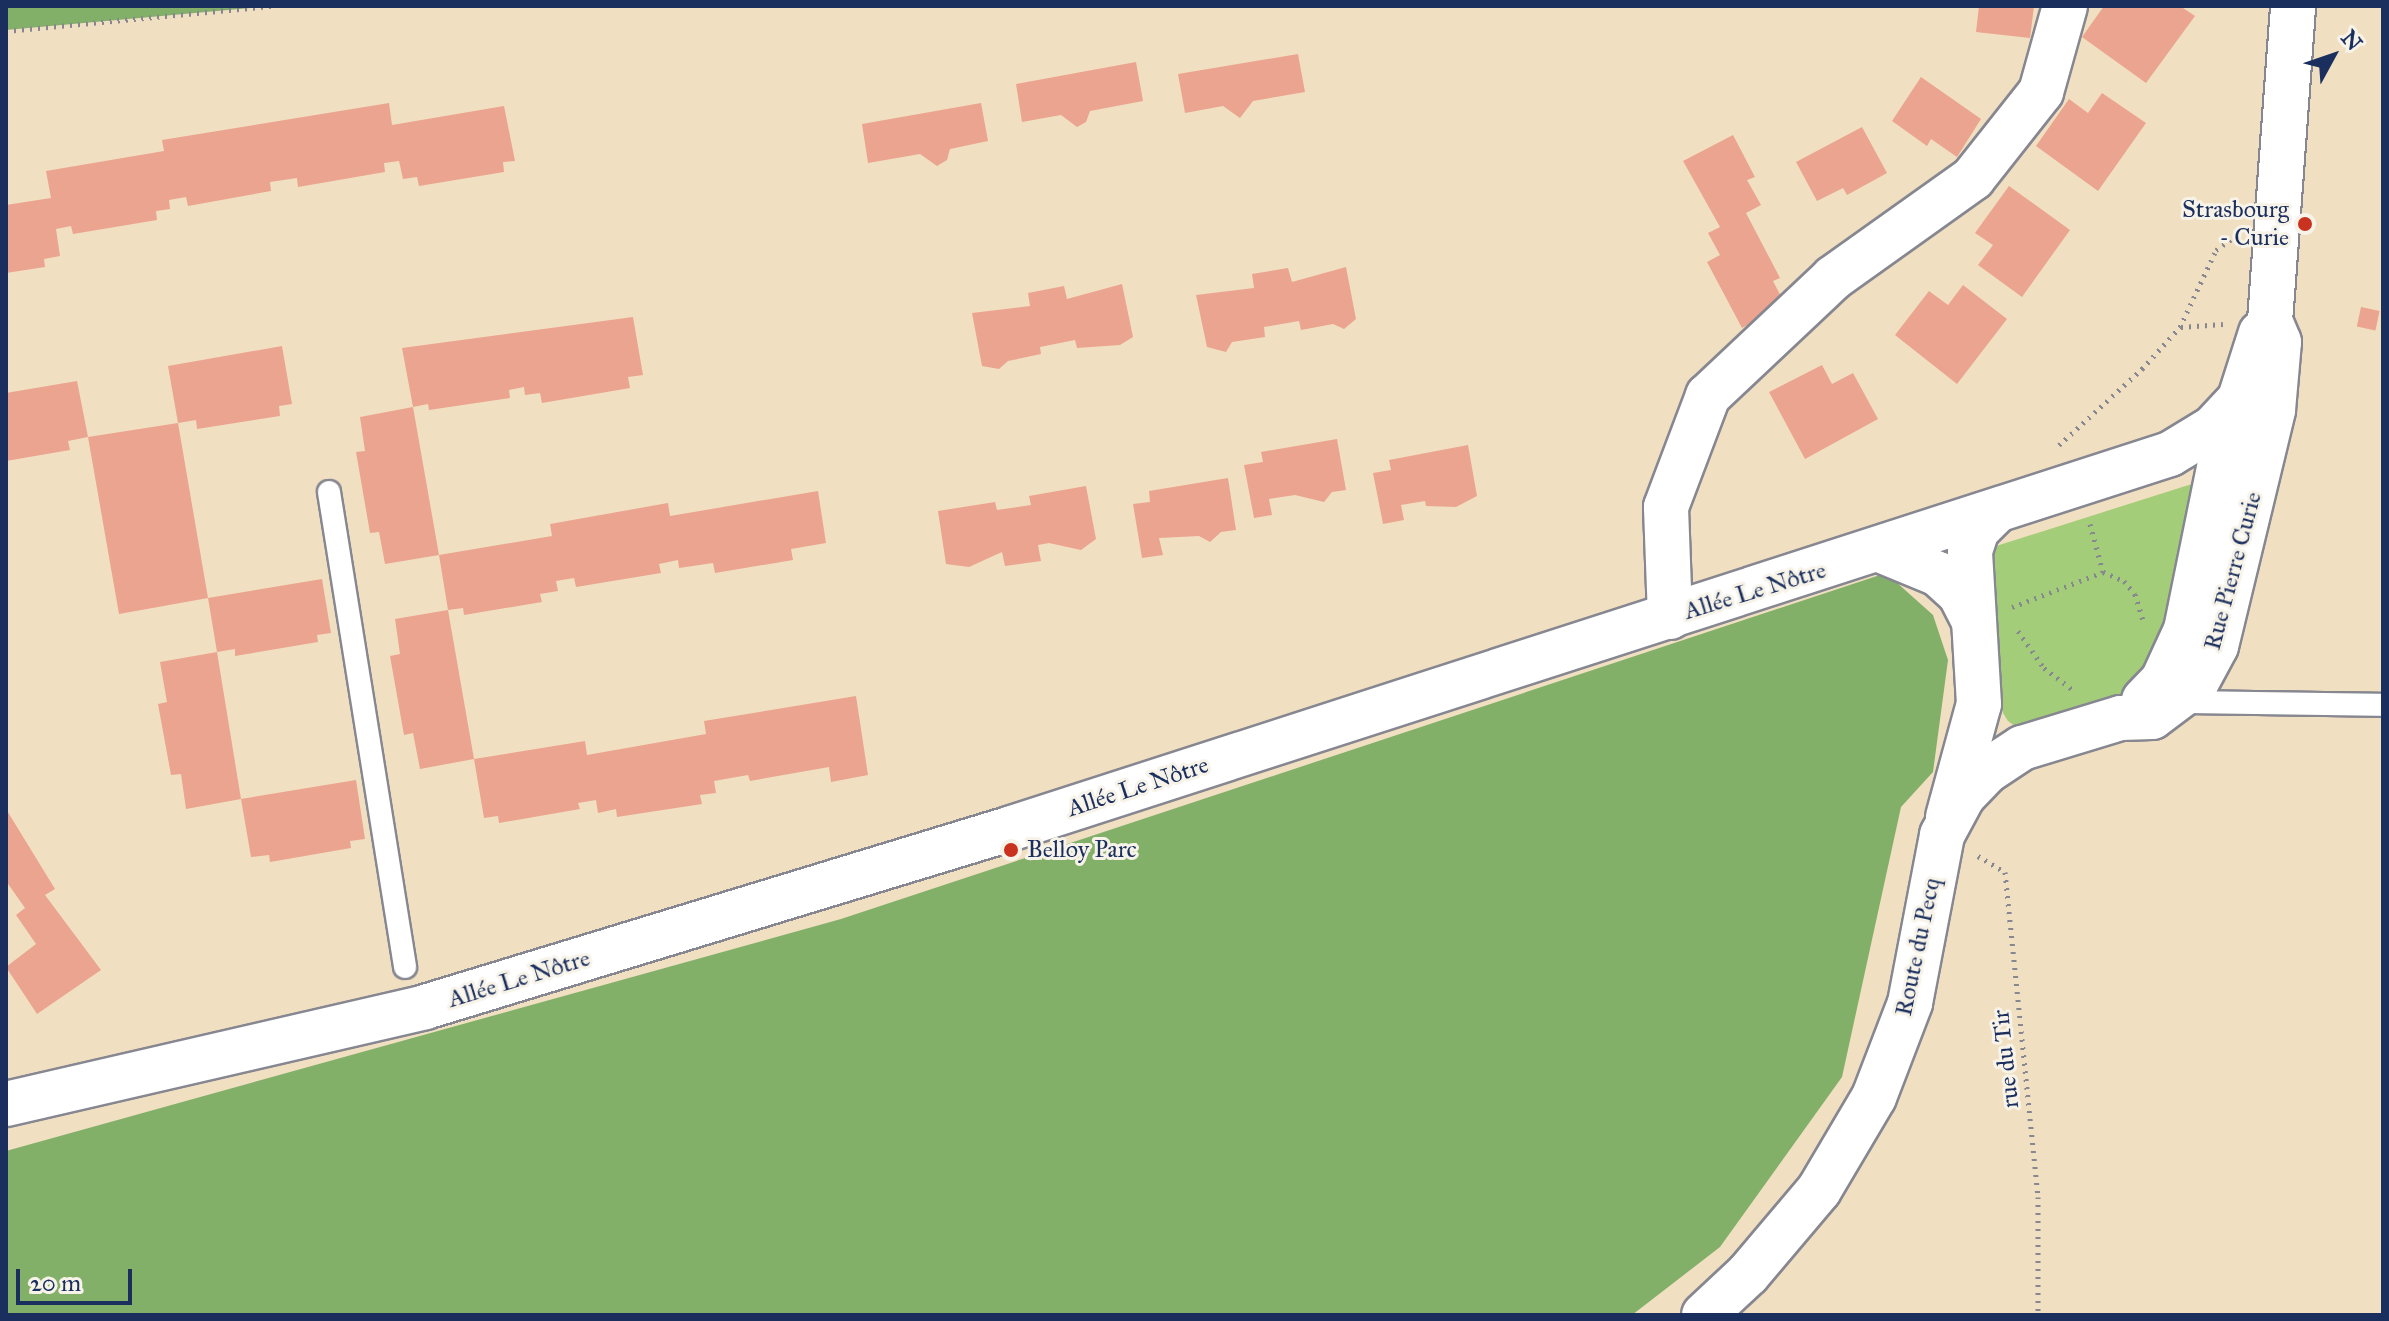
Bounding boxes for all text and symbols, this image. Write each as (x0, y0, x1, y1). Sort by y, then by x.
north arrow (2293, 16, 2373, 96)
text: N (2335, 24, 2368, 56)
place label: Strasbourg - Curie (2182, 196, 2289, 252)
marker: Strasbourg - Curie (2296, 215, 2314, 233)
street label: Rue Pierre Curie (2198, 489, 2268, 653)
street label: Allée Le Nôtre (1681, 556, 1829, 626)
street label: Allée Le Nôtre (1064, 751, 1212, 823)
place label: Belloy Parc (1027, 836, 1137, 864)
marker: Belloy Parc (1002, 841, 1020, 859)
street label: Route du Pecq (1889, 875, 1947, 1019)
street label: Allée Le Nôtre (445, 944, 593, 1014)
street label: rue du Tir (1986, 1008, 2026, 1110)
scale bar (20, 1253, 136, 1303)
text: 20 m (30, 1268, 81, 1298)

